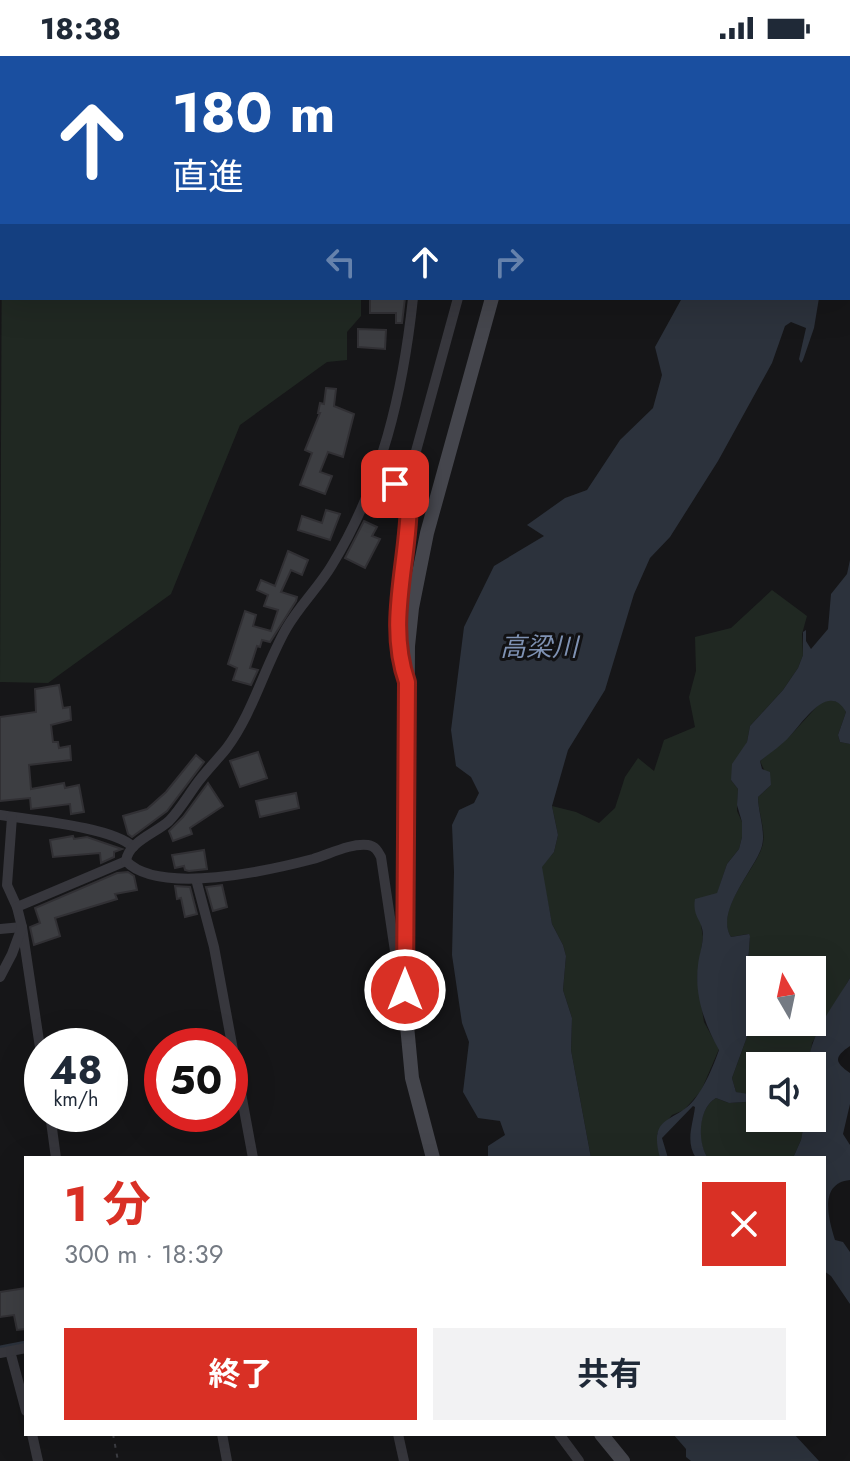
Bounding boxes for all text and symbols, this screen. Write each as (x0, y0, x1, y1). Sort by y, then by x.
text: 18:38 (40, 7, 121, 50)
text: 180 m (172, 72, 335, 153)
icon: ahead (40, 88, 144, 192)
text: 直進 (172, 150, 244, 202)
icon: left (319, 240, 363, 284)
icon: ahead (403, 240, 447, 284)
icon: right (487, 240, 531, 284)
pin (361, 450, 429, 518)
icon: arrive (373, 462, 417, 506)
water label: 高梁川 (500, 628, 581, 666)
position arrow (363, 948, 447, 1032)
north arrow (746, 956, 826, 1036)
map controls (746, 956, 826, 1132)
speed limit sign: 50 (144, 1028, 248, 1132)
text: 48 (50, 1041, 103, 1099)
button: sound (746, 1052, 826, 1132)
text: km/h (53, 1085, 99, 1114)
text: 1 分 (64, 1170, 151, 1239)
button: close (702, 1182, 786, 1266)
text: 300 m · 18:39 (64, 1235, 224, 1273)
button: 終了 (64, 1328, 417, 1420)
button: 共有 (433, 1328, 786, 1420)

